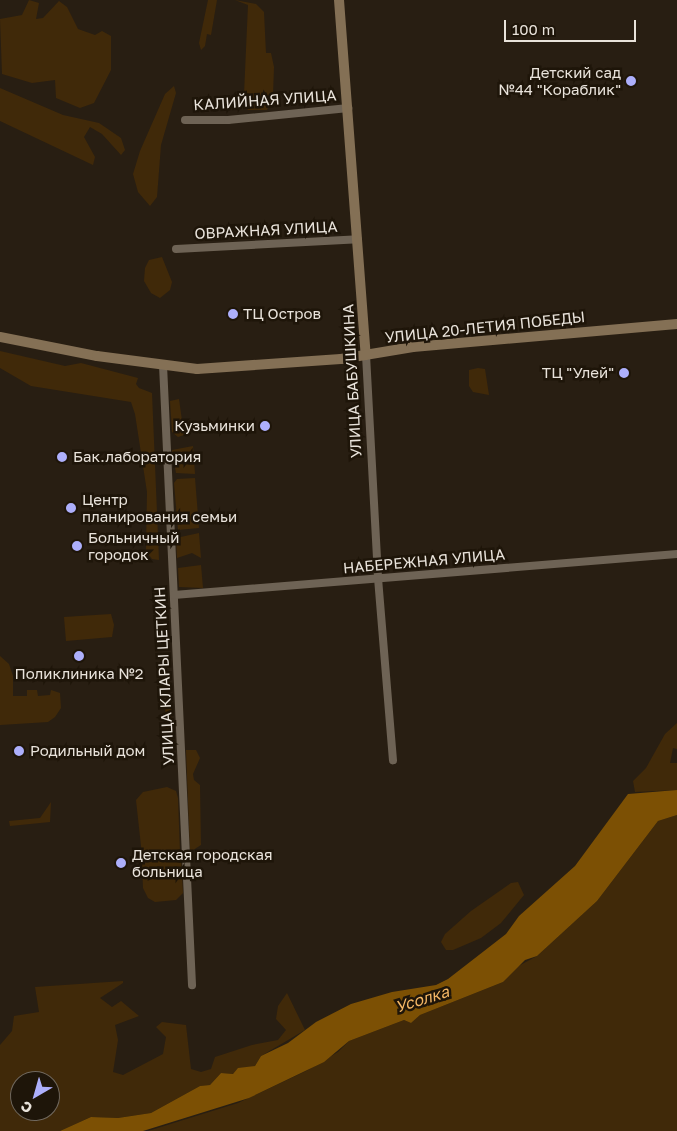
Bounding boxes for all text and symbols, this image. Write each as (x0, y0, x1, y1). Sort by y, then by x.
scale bar (507, 10, 640, 42)
text: 100 m (512, 20, 555, 38)
place label: Детский сад №44 "Кораблик" (498, 63, 621, 98)
marker: Детский сад №44 "Кораблик" (625, 75, 637, 87)
street label: КАЛИЙНАЯ УЛИЦА (193, 86, 337, 114)
street label: ОВРАЖНАЯ УЛИЦА (194, 217, 338, 243)
street label: УЛИЦА БАБУШКИНА (339, 303, 365, 459)
place label: ТЦ Остров (243, 305, 321, 323)
marker: ТЦ Остров (227, 308, 239, 320)
street label: УЛИЦА 20-ЛЕТИЯ ПОБЕДЫ (384, 308, 586, 346)
place label: ТЦ "Улей" (542, 364, 614, 382)
marker: ТЦ "Улей" (618, 367, 630, 379)
place label: Кузьминки (174, 417, 255, 435)
marker: Кузьминки (259, 420, 271, 432)
place label: Бак.лаборатория (73, 448, 201, 466)
marker: Бак.лаборатория (55, 450, 69, 464)
place label: Центр планирования семьи (82, 490, 237, 525)
marker: Центр планирования семьи (64, 501, 78, 515)
place label: Больничный городок (88, 528, 179, 563)
marker: Больничный городок (70, 539, 84, 553)
street label: НАБЕРЕЖНАЯ УЛИЦА (342, 545, 506, 577)
street label: УЛИЦА КЛАРЫ ЦЕТКИН (150, 586, 178, 766)
marker: Поликлиника №2 (72, 649, 86, 663)
place label: Поликлиника №2 (15, 665, 143, 683)
place label: Родильный дом (30, 742, 145, 760)
marker: Родильный дом (12, 744, 26, 758)
place label: Детская городская больница (132, 845, 273, 880)
marker: Детская городская больница (114, 856, 128, 870)
water label: Усолка (393, 982, 451, 1016)
north arrow (10, 1071, 60, 1121)
text: С (17, 1098, 35, 1117)

